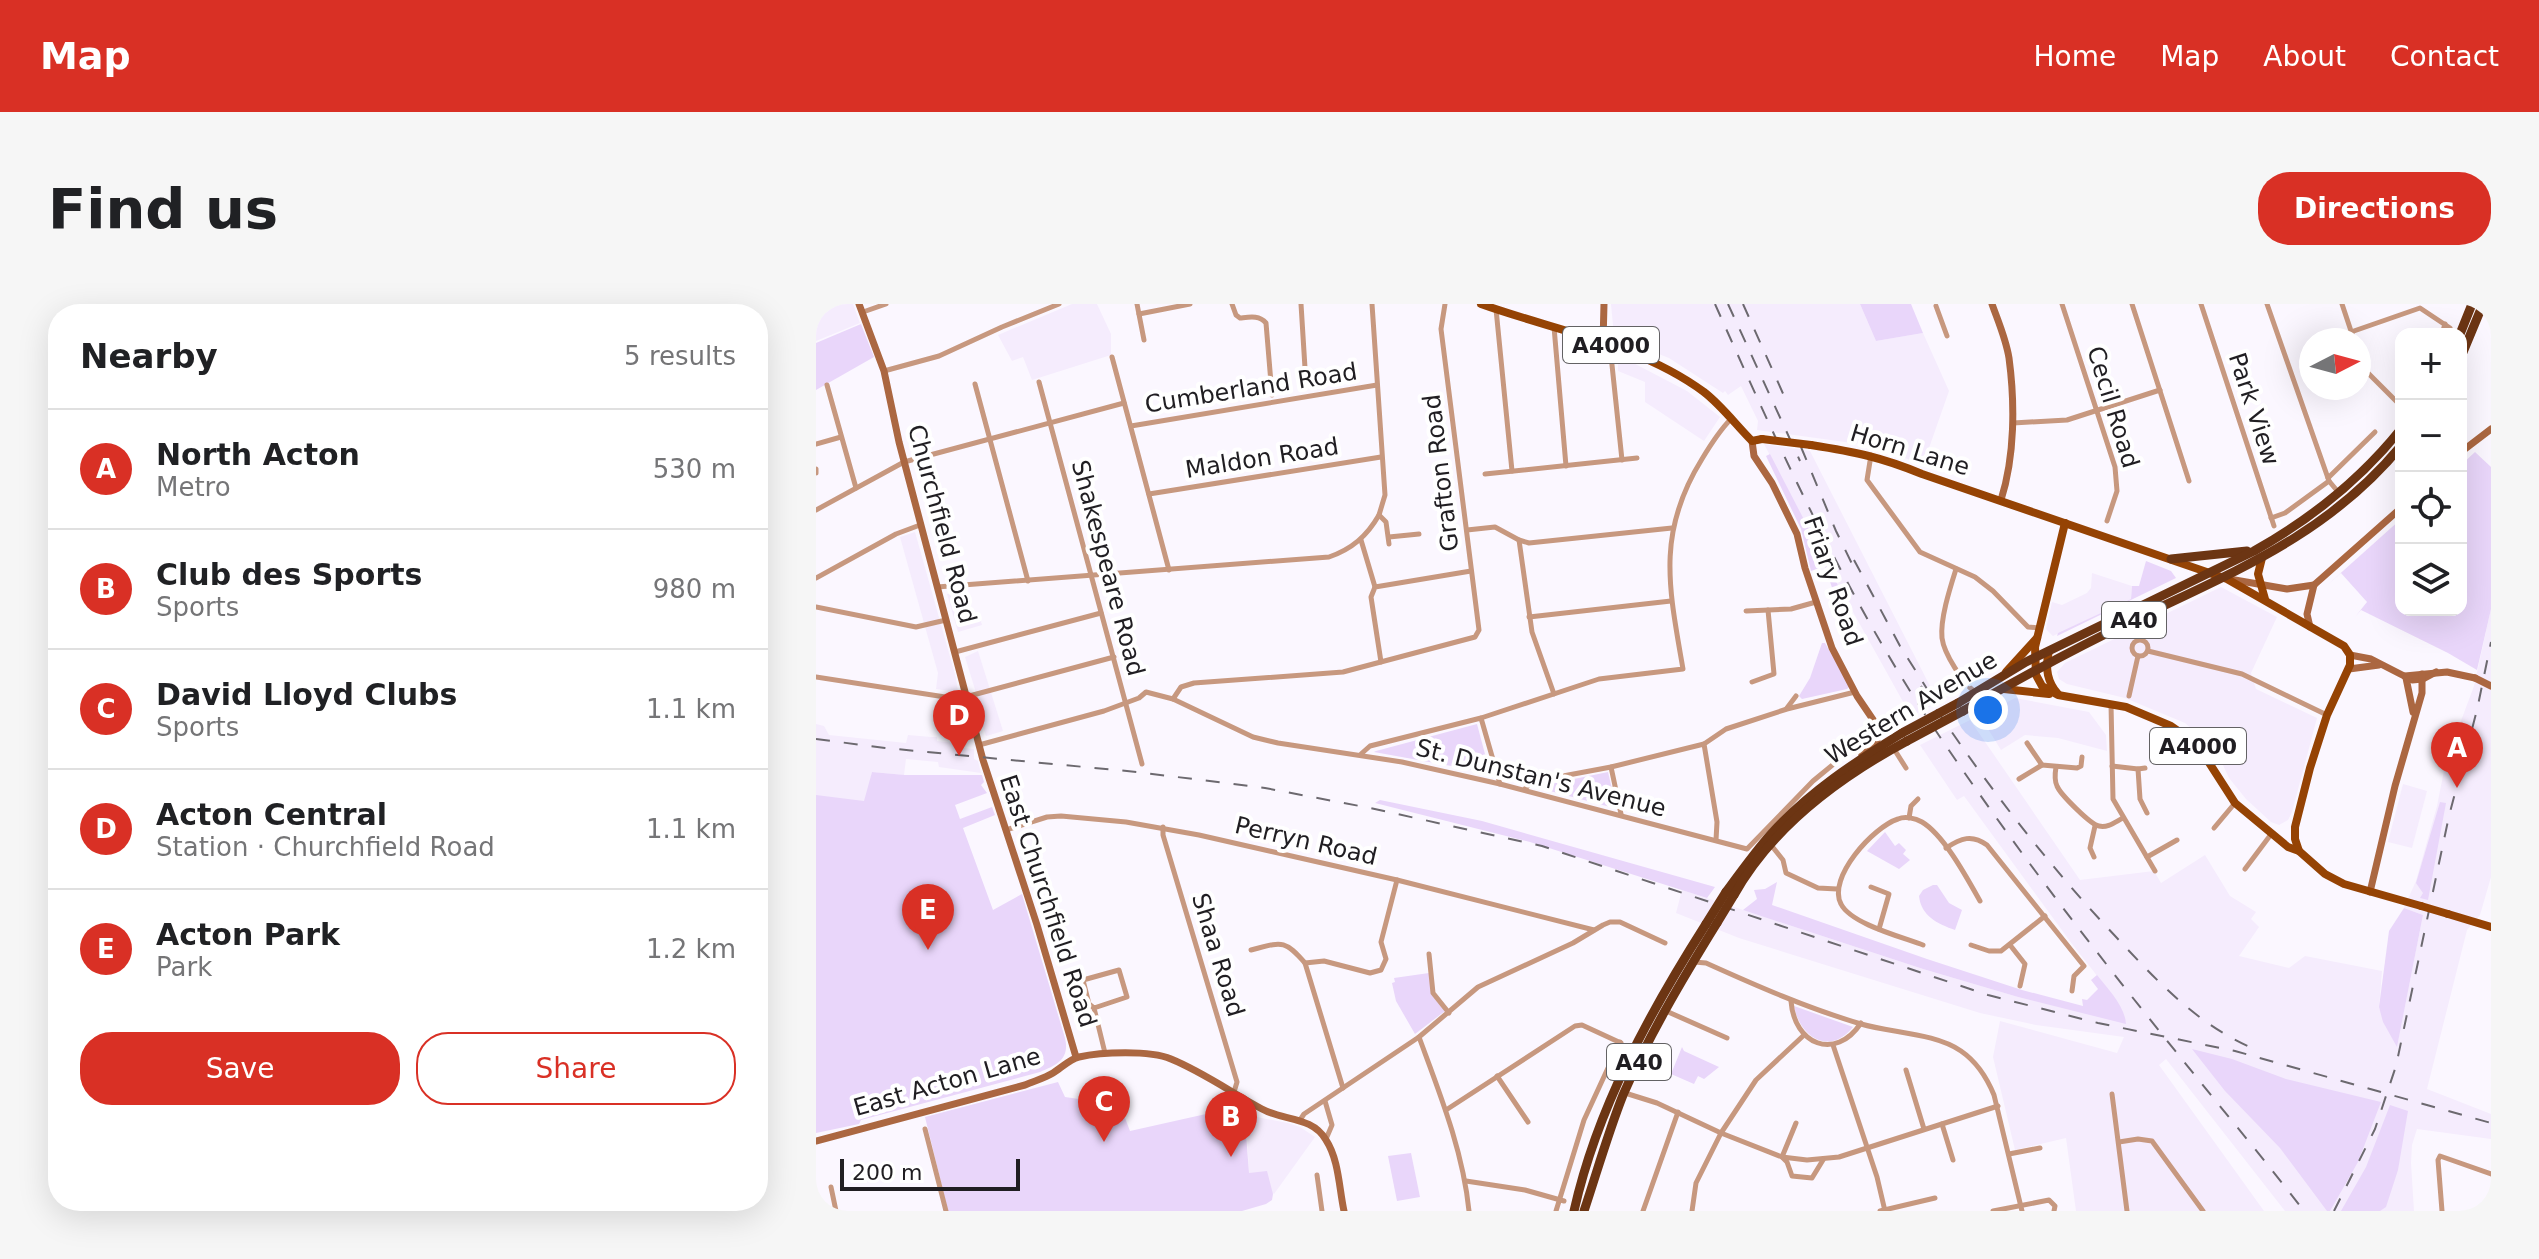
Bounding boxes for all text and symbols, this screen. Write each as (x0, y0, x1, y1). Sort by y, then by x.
text: Map (40, 34, 131, 78)
text: Home (2033, 40, 2116, 73)
text: Map (2160, 40, 2219, 73)
text: About (2263, 40, 2346, 73)
text: Contact (2390, 40, 2499, 73)
button: Directions (2258, 172, 2491, 245)
text: Find us (48, 176, 278, 241)
road number: A4000 (1563, 327, 1659, 363)
north arrow (2299, 328, 2371, 400)
map controls (2395, 328, 2467, 616)
button: + (2395, 328, 2467, 400)
text: Nearby (80, 336, 218, 376)
text: 5 results (624, 341, 736, 371)
street label: Cecil Road (2081, 343, 2145, 471)
street label: Park View (2223, 349, 2285, 469)
street label: Cumberland Road (1143, 357, 1359, 419)
street label: Grafton Road (1417, 393, 1465, 553)
button: − (2395, 400, 2467, 472)
street label: Horn Lane (1847, 419, 1973, 481)
street label: Churchfield Road (902, 422, 982, 626)
street label: Maldon Road (1183, 432, 1341, 484)
text: North Acton (156, 437, 360, 472)
text: A (96, 454, 116, 484)
text: 530 m (653, 454, 736, 484)
street label: Shakespeare Road (1066, 457, 1150, 679)
text: Metro (156, 472, 231, 502)
button: locate (2395, 472, 2467, 544)
street label: Friary Road (1798, 513, 1868, 649)
button: layers (2395, 544, 2467, 616)
text: Club des Sports (156, 557, 422, 592)
text: B (96, 574, 116, 604)
text: 980 m (653, 574, 736, 604)
text: Sports (156, 592, 239, 622)
road number: A40 (2102, 602, 2166, 638)
street label: Western Avenue (1820, 646, 2002, 770)
text: David Lloyd Clubs (156, 677, 457, 712)
pin: D (933, 690, 985, 756)
your location (1968, 690, 2008, 730)
text: C (96, 694, 116, 724)
text: 1.1 km (646, 694, 736, 724)
text: Sports (156, 712, 239, 742)
pin: A (2431, 722, 2483, 788)
road number: A4000 (2150, 728, 2246, 764)
street label: St. Dunstan's Avenue (1413, 733, 1669, 823)
street label: East Churchfield Road (994, 771, 1102, 1031)
text: Acton Central (156, 797, 387, 832)
street label: Perryn Road (1232, 811, 1380, 871)
text: D (95, 814, 117, 844)
text: 1.1 km (646, 814, 736, 844)
text: Station · Churchfield Road (156, 832, 495, 862)
pin: E (902, 884, 954, 950)
street label: Shaa Road (1186, 890, 1250, 1020)
text: Acton Park (156, 917, 340, 952)
text: E (97, 934, 115, 964)
text: 1.2 km (646, 934, 736, 964)
text: Park (156, 952, 212, 982)
button: Save (80, 1032, 400, 1105)
button: Share (416, 1032, 736, 1105)
street label: East Acton Lane (850, 1042, 1044, 1122)
road number: A40 (1607, 1044, 1671, 1080)
pin: C (1078, 1076, 1130, 1142)
pin: B (1205, 1091, 1257, 1157)
scale bar (840, 1155, 1020, 1191)
text: 200 m (852, 1160, 922, 1185)

